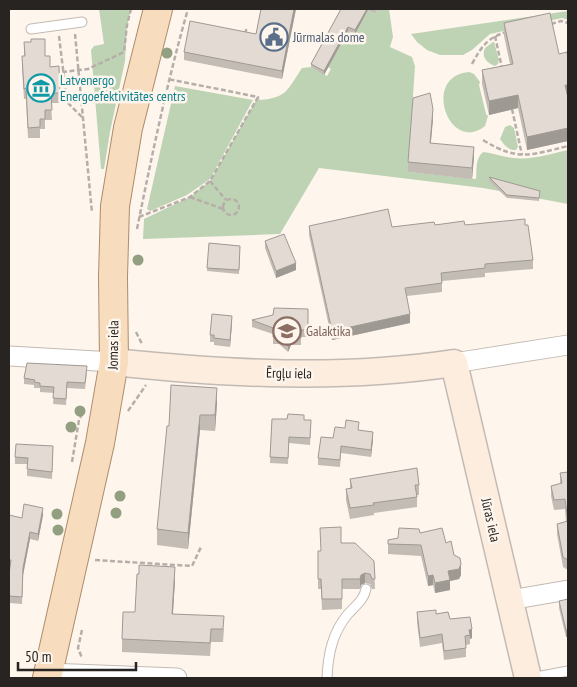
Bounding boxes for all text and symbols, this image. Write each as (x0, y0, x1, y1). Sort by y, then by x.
public building icon: Jūrmalas dome (259, 22, 289, 52)
place label: Jūrmalas dome (292, 28, 365, 46)
place label: Latvenergo Energoefektivitātes centrs (60, 71, 186, 105)
museum icon: Latvenergo Energoefektivitātes centrs (26, 73, 56, 103)
school or university icon: Galaktika (272, 316, 302, 346)
street label: Jomas iela (104, 320, 122, 371)
place label: Galaktika (306, 322, 351, 340)
street label: Ērgļu iela (266, 364, 312, 382)
street label: Jūras iela (477, 495, 505, 544)
scale bar (18, 640, 135, 672)
text: 50 m (25, 647, 51, 666)

